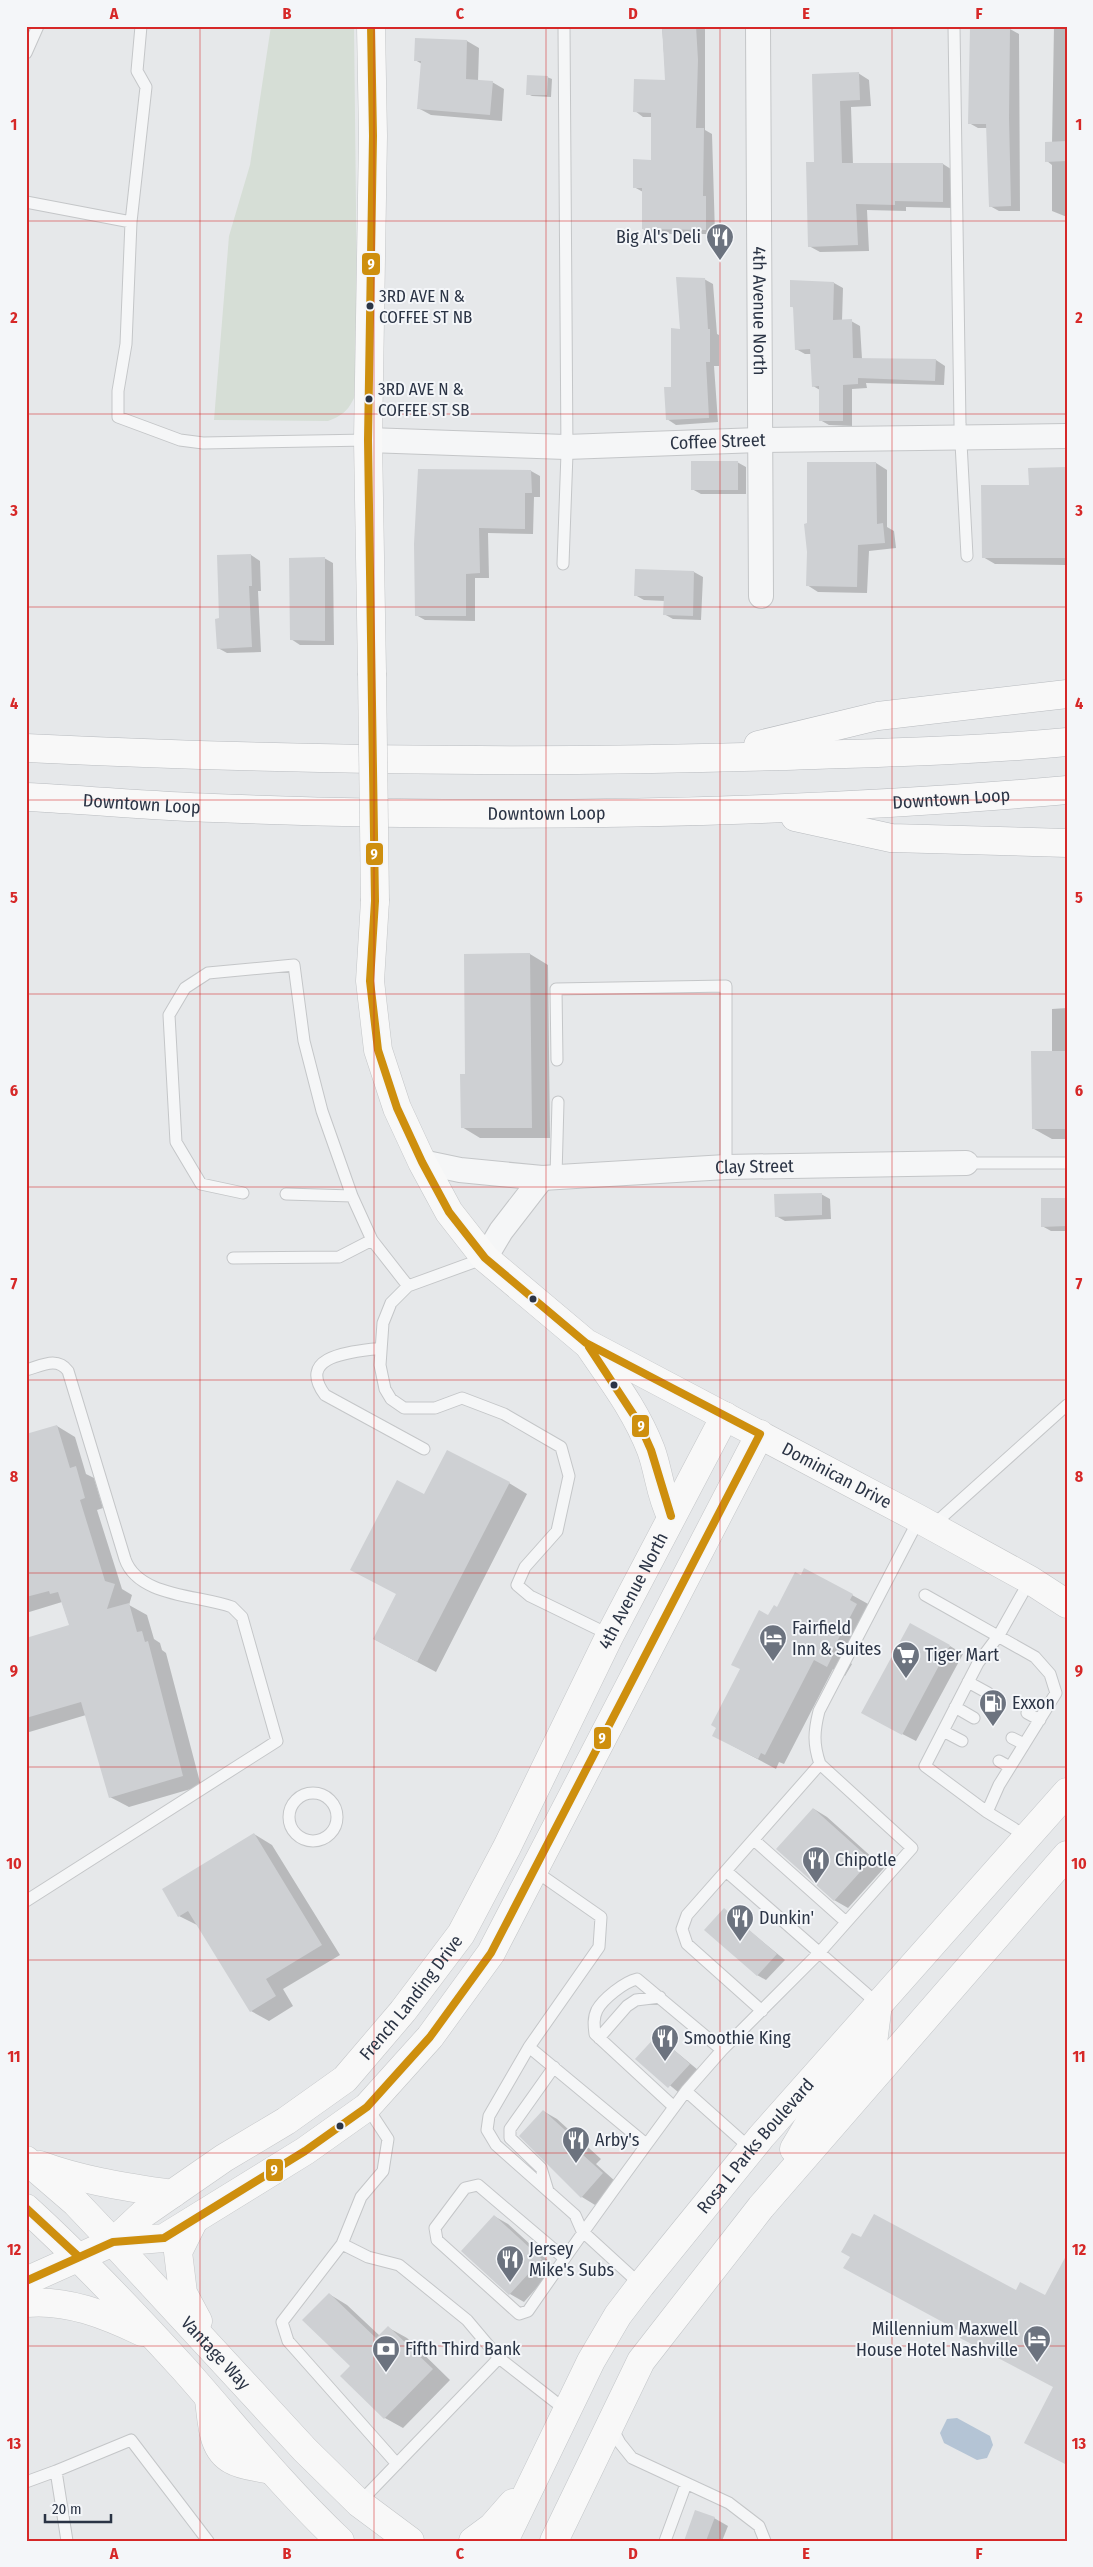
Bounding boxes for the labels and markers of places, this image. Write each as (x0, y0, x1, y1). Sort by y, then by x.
restaurant icon: Big Al's Deli (705, 222, 735, 261)
place label: Big Al's Deli (616, 226, 701, 248)
place label: 3RD AVE N & COFFEE ST NB (379, 286, 472, 328)
marker: 3RD AVE N & COFFEE ST NB (365, 301, 375, 311)
place label: 3RD AVE N & COFFEE ST SB (378, 379, 469, 421)
marker: 3RD AVE N & COFFEE ST SB (364, 394, 374, 404)
unlabelled marker (528, 1294, 538, 1304)
unlabelled marker (609, 1380, 619, 1390)
place label: Fairfield Inn & Suites (792, 1617, 882, 1660)
hotel icon: Fairfield Inn & Suites (758, 1623, 788, 1662)
supermarket icon: Tiger Mart (891, 1640, 921, 1679)
place label: Tiger Mart (925, 1644, 999, 1666)
fuel station icon: Exxon (978, 1688, 1008, 1727)
place label: Exxon (1012, 1692, 1055, 1714)
restaurant icon: Chipotle (801, 1845, 831, 1884)
place label: Chipotle (835, 1849, 896, 1871)
restaurant icon: Dunkin' (725, 1903, 755, 1942)
place label: Dunkin' (759, 1907, 814, 1929)
restaurant icon: Smoothie King (650, 2023, 680, 2062)
place label: Smoothie King (684, 2027, 791, 2049)
unlabelled marker (335, 2121, 345, 2131)
restaurant icon: Arby's (561, 2125, 591, 2164)
place label: Arby's (595, 2129, 640, 2151)
place label: Jersey Mike's Subs (529, 2238, 615, 2281)
restaurant icon: Jersey Mike's Subs (495, 2244, 525, 2283)
place label: Millennium Maxwell House Hotel Nashville (856, 2318, 1018, 2361)
hotel icon: Millennium Maxwell House Hotel Nashville (1022, 2324, 1052, 2363)
bank icon: Fifth Third Bank (371, 2334, 401, 2373)
place label: Fifth Third Bank (405, 2338, 521, 2360)

